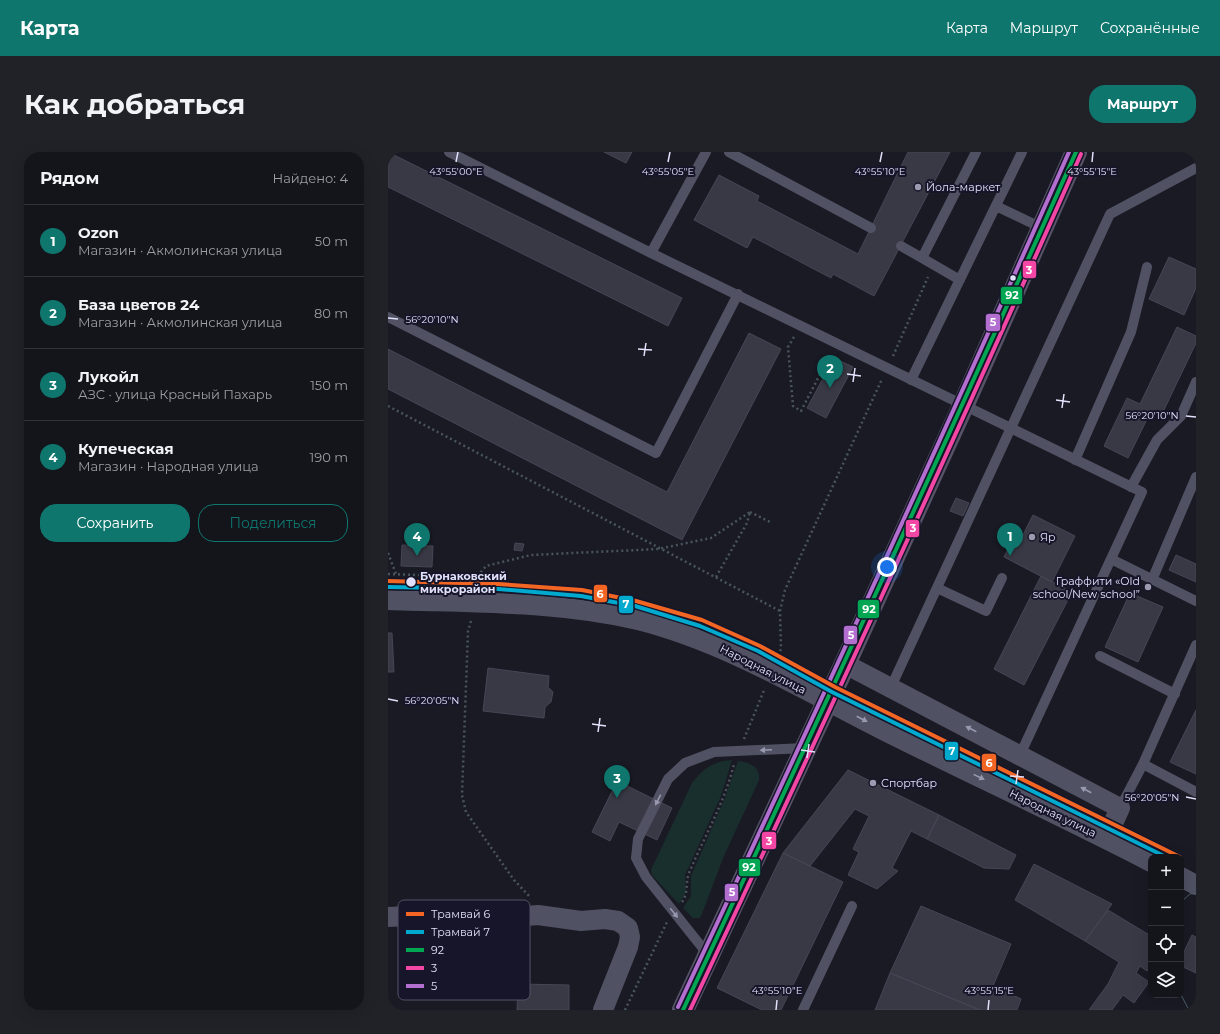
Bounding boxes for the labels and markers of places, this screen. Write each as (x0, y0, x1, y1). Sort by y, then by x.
place label: Йола-маркет (926, 180, 1001, 194)
marker: Йола-маркет (913, 182, 923, 192)
unlabelled marker (1008, 273, 1018, 283)
pin: 2 (817, 355, 843, 388)
pin: 4 (404, 523, 430, 556)
pin: 1 (997, 523, 1023, 556)
place label: Яр (1040, 530, 1056, 544)
marker: Яр (1027, 532, 1037, 542)
place label: Бурнаковский микрорайон (420, 569, 507, 596)
place label: Граффити «Old school/New school” (1033, 574, 1140, 601)
marker: Бурнаковский микрорайон (404, 575, 418, 589)
marker: Граффити «Old school/New school” (1143, 582, 1153, 592)
pin: 3 (604, 765, 630, 798)
place label: Спортбар (881, 776, 937, 790)
marker: Спортбар (868, 778, 878, 788)

